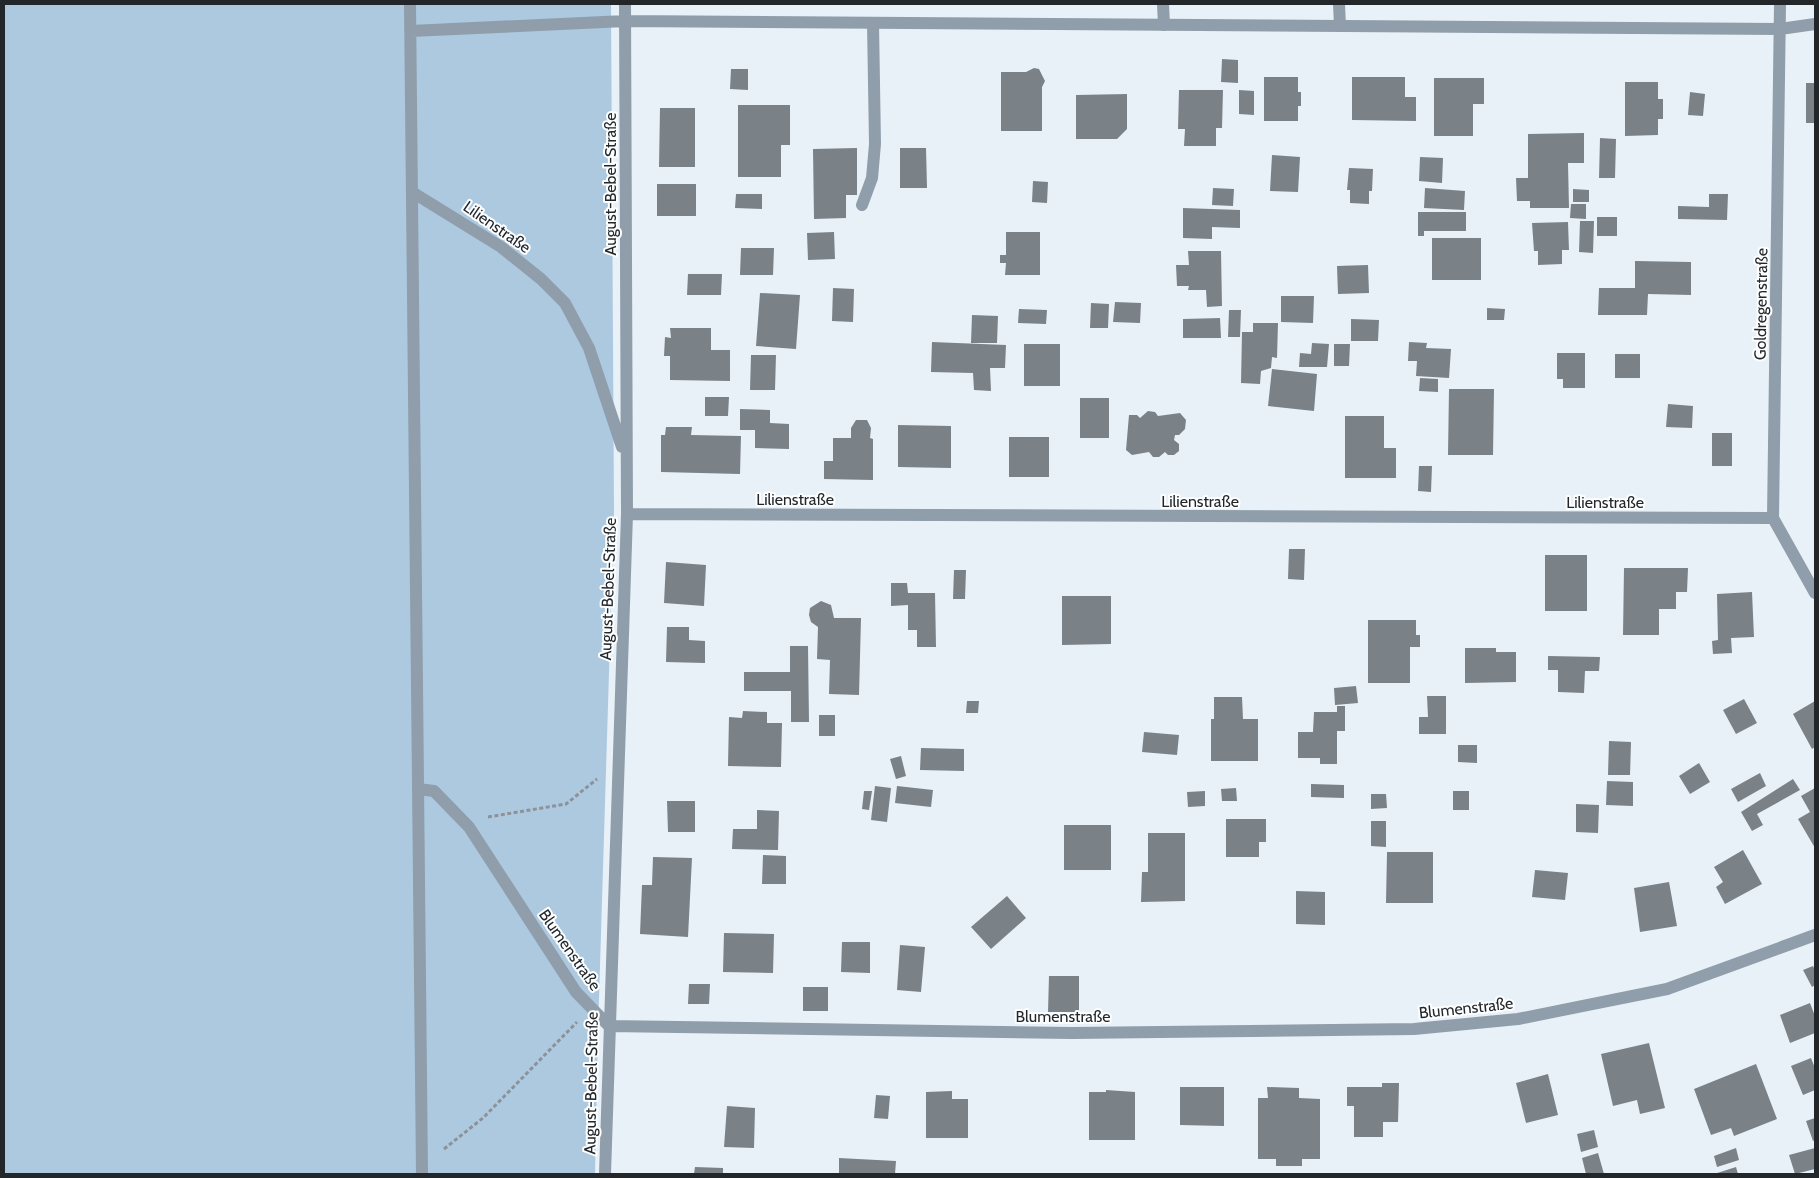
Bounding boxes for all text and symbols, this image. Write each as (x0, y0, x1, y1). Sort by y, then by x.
street label: August-Bebel-Straße (601, 113, 620, 255)
street label: Lilienstraße (460, 197, 534, 257)
street label: Goldregenstraße (1751, 248, 1771, 360)
street label: Lilienstraße (756, 490, 834, 509)
street label: Lilienstraße (1161, 492, 1239, 511)
street label: Lilienstraße (1566, 493, 1644, 512)
street label: August-Bebel-Straße (596, 517, 620, 661)
street label: Blumenstraße (535, 906, 605, 994)
street label: Blumenstraße (1418, 994, 1514, 1022)
street label: Blumenstraße (1016, 1007, 1110, 1026)
street label: August-Bebel-Straße (580, 1011, 602, 1155)

